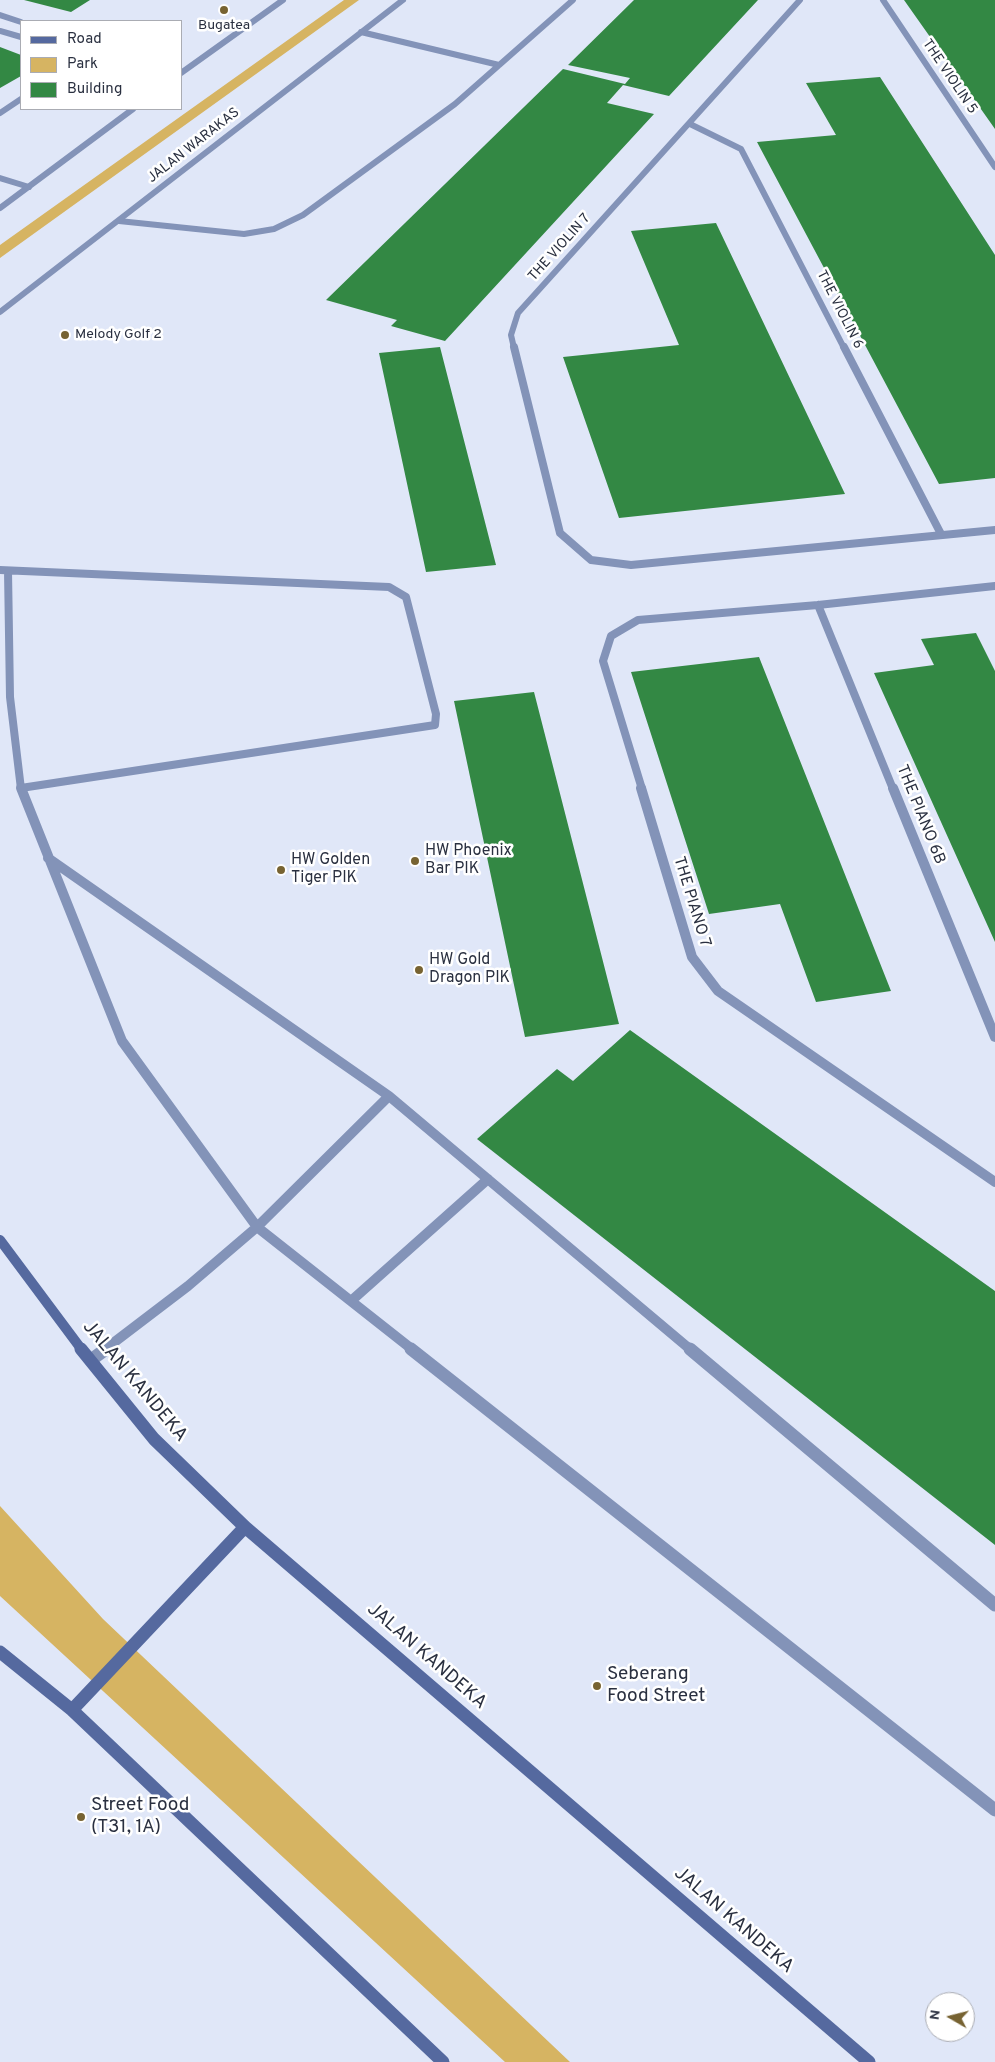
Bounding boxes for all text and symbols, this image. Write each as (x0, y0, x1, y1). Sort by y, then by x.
marker: Bugatea (218, 4, 230, 16)
place label: Bugatea (198, 18, 250, 34)
legend (20, 20, 182, 110)
text: Road (67, 30, 102, 49)
street label: THE VIOLIN 5 (918, 37, 980, 117)
text: Park (67, 55, 98, 74)
text: Building (67, 80, 122, 99)
street label: JALAN WARAKAS (145, 105, 243, 187)
street label: THE VIOLIN 7 (525, 211, 595, 285)
street label: THE VIOLIN 6 (812, 268, 866, 352)
place label: Melody Golf 2 (75, 327, 162, 343)
marker: Melody Golf 2 (59, 329, 71, 341)
street label: THE PIANO 6B (891, 763, 949, 867)
place label: HW Phoenix Bar PIK (425, 842, 512, 880)
place label: HW Golden Tiger PIK (291, 851, 370, 889)
street label: THE PIANO 7 (668, 854, 714, 950)
marker: HW Phoenix Bar PIK (409, 855, 421, 867)
marker: HW Golden Tiger PIK (275, 864, 287, 876)
place label: HW Gold Dragon PIK (429, 951, 510, 989)
marker: HW Gold Dragon PIK (413, 964, 425, 976)
street label: JALAN KANDEKA (77, 1317, 191, 1447)
street label: JALAN KANDEKA (361, 1599, 491, 1715)
place label: Seberang Food Street (607, 1664, 705, 1708)
marker: Seberang Food Street (591, 1680, 603, 1692)
place label: Street Food (T31, 1A) (91, 1795, 189, 1839)
marker: Street Food (T31, 1A) (75, 1811, 87, 1823)
street label: JALAN KANDEKA (668, 1863, 798, 1979)
north arrow (925, 1992, 975, 2042)
text: N (927, 2009, 945, 2021)

